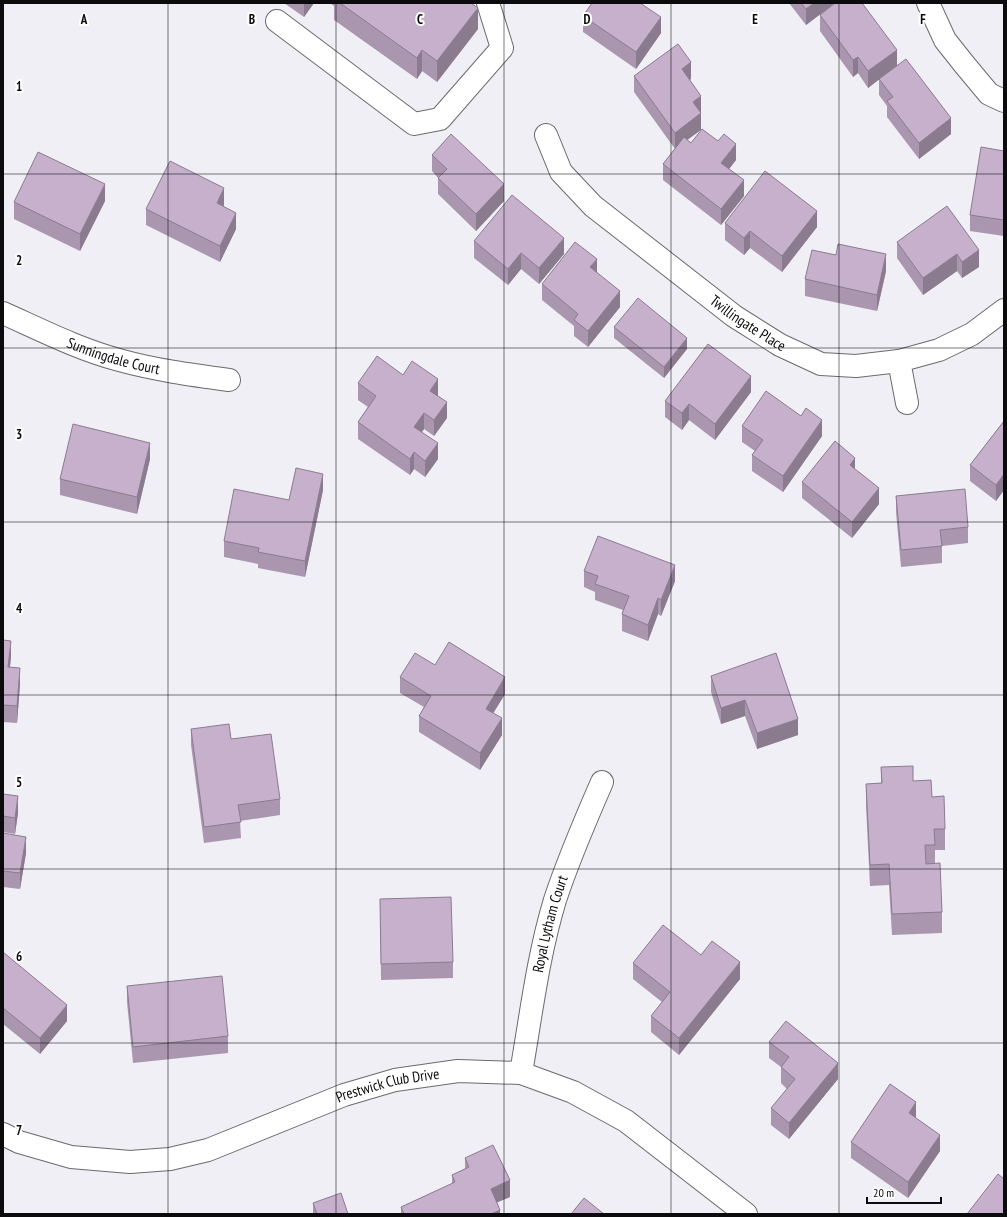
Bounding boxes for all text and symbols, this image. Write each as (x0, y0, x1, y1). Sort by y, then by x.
text: A (80, 11, 88, 28)
text: B (249, 11, 255, 28)
text: C (417, 11, 423, 28)
text: D (584, 11, 591, 28)
text: E (752, 11, 758, 28)
text: F (920, 11, 926, 28)
text: 1 (16, 78, 22, 95)
text: 2 (16, 252, 22, 269)
street label: Twillingate Place (706, 291, 789, 355)
street label: Sunningdale Court (64, 333, 162, 378)
text: 3 (16, 426, 22, 443)
text: 4 (16, 600, 23, 617)
text: 5 (16, 774, 22, 791)
street label: Royal Lytham Court (528, 873, 572, 974)
text: 6 (16, 948, 22, 965)
street label: Prestwick Club Drive (333, 1064, 441, 1106)
text: 7 (16, 1122, 22, 1139)
scale bar (867, 1179, 941, 1205)
text: 20 m (873, 1185, 894, 1200)

